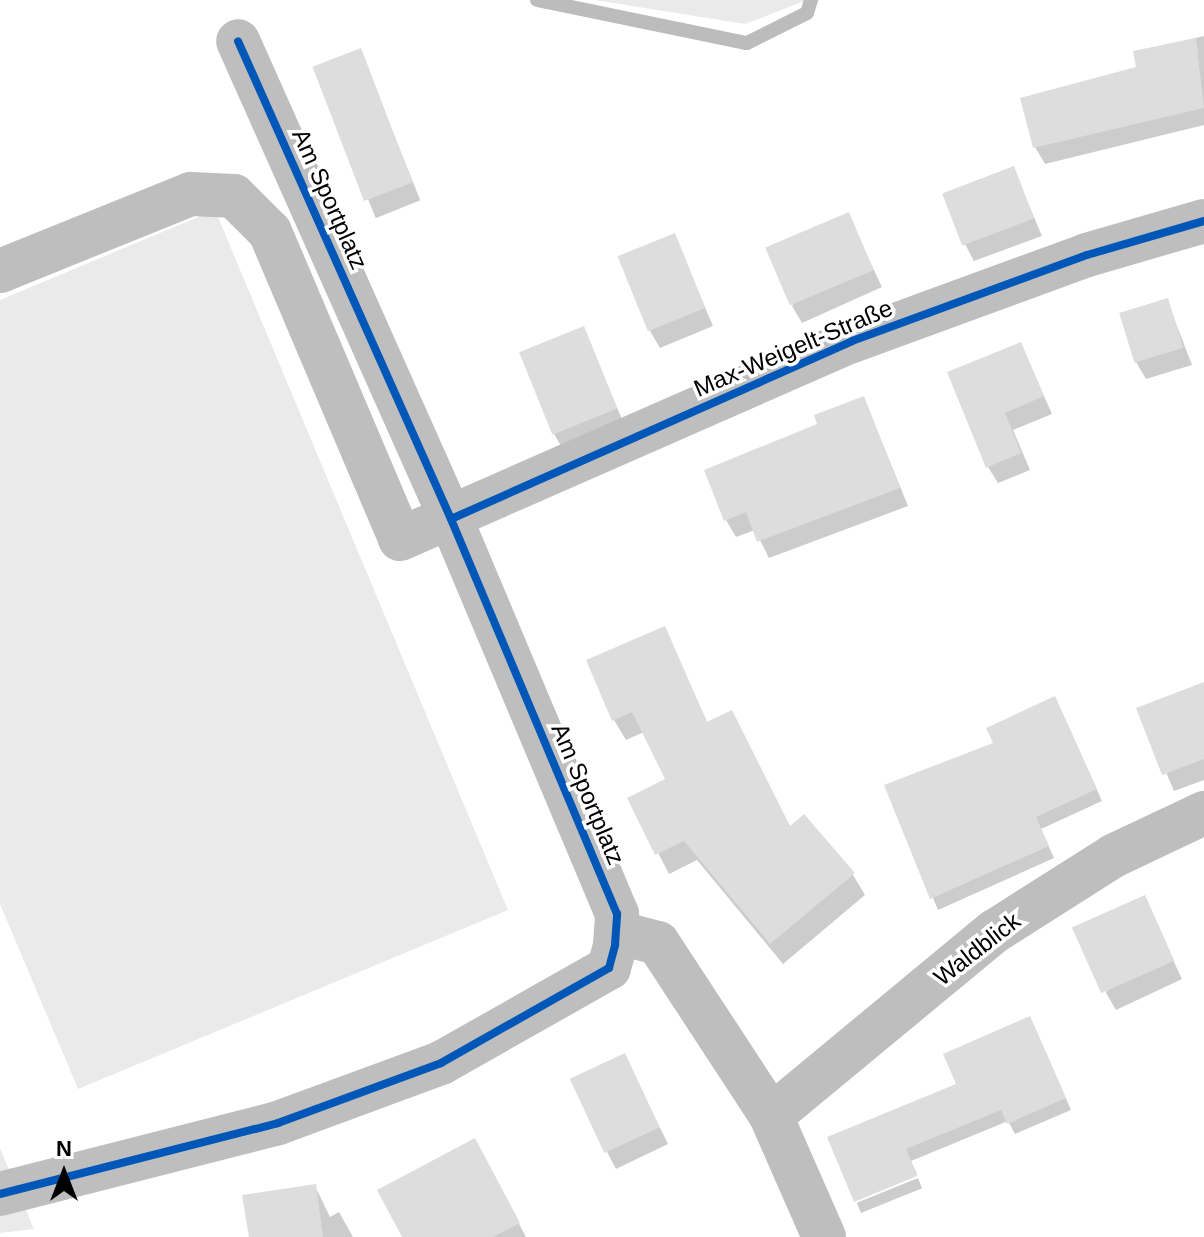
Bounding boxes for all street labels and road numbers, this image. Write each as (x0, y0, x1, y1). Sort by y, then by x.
street label: Am Sportplatz (286, 124, 374, 274)
street label: Max-Weigelt-Straße (689, 293, 897, 403)
street label: Am Sportplatz (545, 719, 631, 869)
street label: Waldblick (928, 906, 1026, 992)

